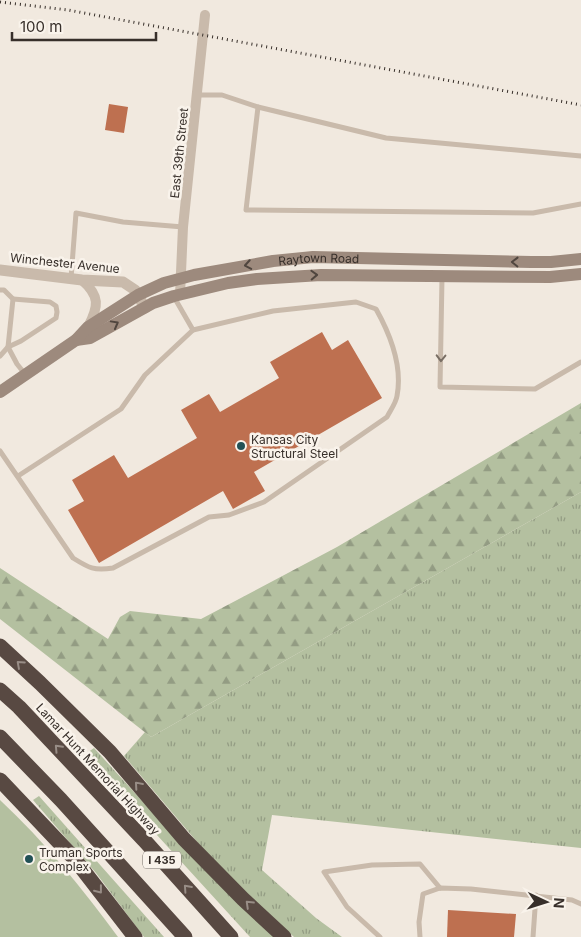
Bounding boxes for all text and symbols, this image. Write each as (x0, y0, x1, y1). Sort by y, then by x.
scale bar (12, 10, 156, 42)
text: 100 m (20, 17, 62, 36)
street label: East 39th Street (167, 107, 191, 199)
street label: Raytown Road (278, 249, 360, 268)
street label: Winchester Avenue (10, 250, 120, 276)
one-way arrow (511, 257, 518, 267)
one-way arrow (244, 259, 252, 269)
one-way arrow (310, 270, 318, 280)
one-way arrow (110, 321, 119, 331)
one-way arrow (436, 354, 446, 362)
place label: Kansas City Structural Steel (251, 432, 338, 461)
marker: Kansas City Structural Steel (235, 440, 247, 452)
one-way arrow (17, 661, 26, 670)
street label: Lamar Hunt Memorial Highway (33, 700, 163, 838)
one-way arrow (55, 745, 64, 754)
one-way arrow (135, 781, 144, 790)
place label: Truman Sports Complex (39, 845, 122, 874)
road number: I 435 (143, 852, 181, 868)
marker: Truman Sports Complex (23, 853, 35, 865)
north arrow (521, 877, 571, 927)
one-way arrow (93, 884, 102, 894)
one-way arrow (184, 884, 193, 893)
text: N (551, 897, 568, 909)
one-way arrow (245, 901, 254, 910)

